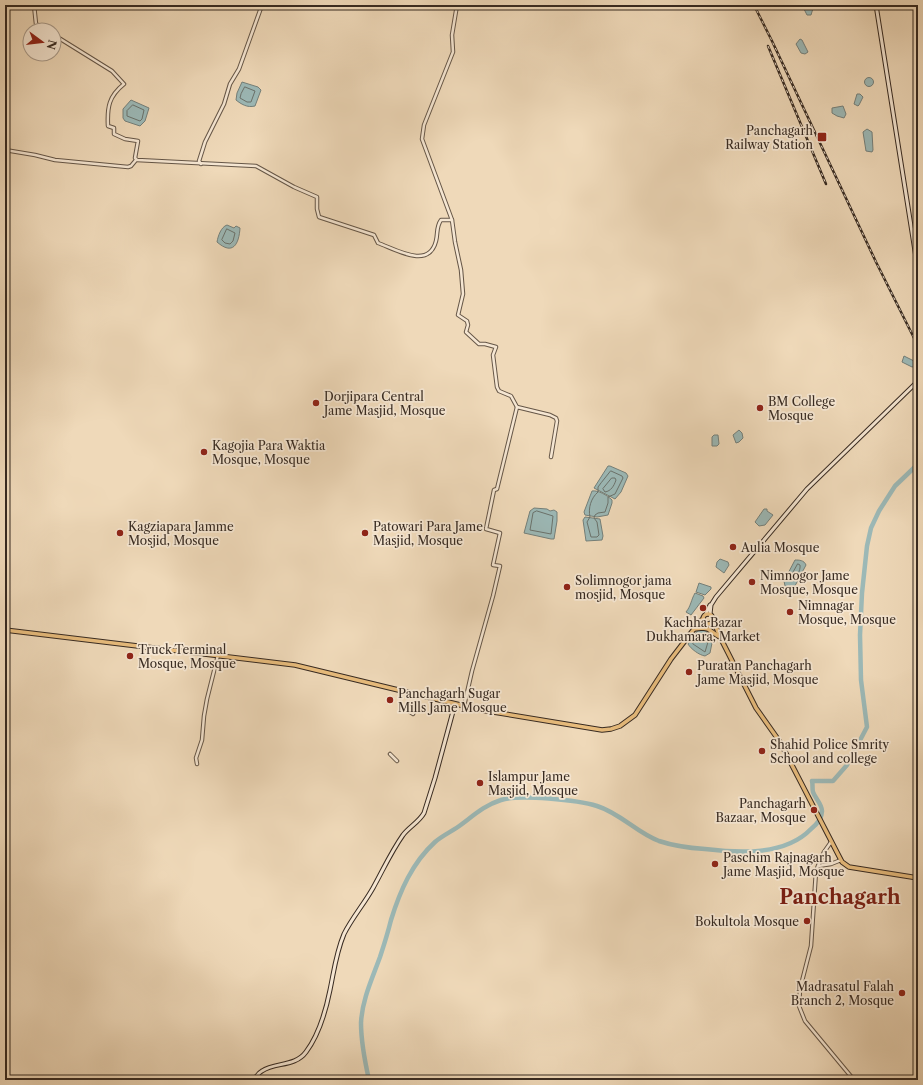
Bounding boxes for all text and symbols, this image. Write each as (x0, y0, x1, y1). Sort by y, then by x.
north arrow (22, 22, 62, 62)
text: N (44, 38, 60, 51)
place label: Panchagarh Railway Station (725, 123, 813, 152)
marker: Panchagarh Railway Station (816, 131, 828, 143)
place label: Dorjipara Central Jame Masjid, Mosque (322, 389, 446, 418)
place label: BM College Mosque (768, 394, 835, 423)
marker: Dorjipara Central Jame Masjid, Mosque (311, 398, 321, 408)
marker: BM College Mosque (755, 403, 765, 413)
place label: Kagojia Para Waktia Mosque, Mosque (212, 438, 326, 467)
marker: Kagojia Para Waktia Mosque, Mosque (199, 447, 209, 457)
place label: Kagziapara Jamme Mosjid, Mosque (128, 519, 234, 548)
place label: Patowari Para Jame Masjid, Mosque (373, 519, 483, 548)
marker: Kagziapara Jamme Mosjid, Mosque (115, 528, 125, 538)
marker: Patowari Para Jame Masjid, Mosque (360, 528, 370, 538)
place label: Aulia Mosque (740, 540, 820, 555)
marker: Aulia Mosque (728, 542, 738, 552)
place label: Nimnogor Jame Mosque, Mosque (760, 568, 858, 597)
place label: Solimnogor jama mosjid, Mosque (575, 573, 672, 602)
marker: Nimnogor Jame Mosque, Mosque (747, 577, 757, 587)
marker: Solimnogor jama mosjid, Mosque (562, 582, 572, 592)
place label: Nimnagar Mosque, Mosque (798, 598, 896, 627)
marker: Kachha Bazar Dukhamara, Market (698, 603, 708, 613)
marker: Nimnagar Mosque, Mosque (785, 607, 795, 617)
place label: Kachha Bazar Dukhamara, Market (646, 615, 761, 644)
place label: Truck Terminal Mosque, Mosque (138, 642, 236, 671)
marker: Truck Terminal Mosque, Mosque (125, 651, 135, 661)
place label: Puratan Panchagarh Jame Masjid, Mosque (695, 658, 819, 687)
marker: Puratan Panchagarh Jame Masjid, Mosque (684, 667, 694, 677)
place label: Panchagarh Sugar Mills Jame Mosque (398, 686, 507, 715)
marker: Panchagarh Sugar Mills Jame Mosque (385, 695, 395, 705)
place label: Shahid Police Smrity School and college (770, 737, 889, 766)
marker: Shahid Police Smrity School and college (757, 746, 767, 756)
place label: Islampur Jame Masjid, Mosque (488, 769, 578, 798)
marker: Islampur Jame Masjid, Mosque (475, 778, 485, 788)
place label: Panchagarh Bazaar, Mosque (716, 796, 806, 825)
marker: Panchagarh Bazaar, Mosque (809, 805, 819, 815)
place label: Paschim Rajnagarh Jame Masjid, Mosque (721, 850, 845, 879)
marker: Paschim Rajnagarh Jame Masjid, Mosque (710, 859, 720, 869)
district label: Panchagarh (779, 885, 901, 909)
place label: Bokultola Mosque (695, 914, 799, 929)
marker: Bokultola Mosque (802, 916, 812, 926)
place label: Madrasatul Falah Branch 2, Mosque (791, 979, 894, 1008)
marker: Madrasatul Falah Branch 2, Mosque (897, 988, 907, 998)

